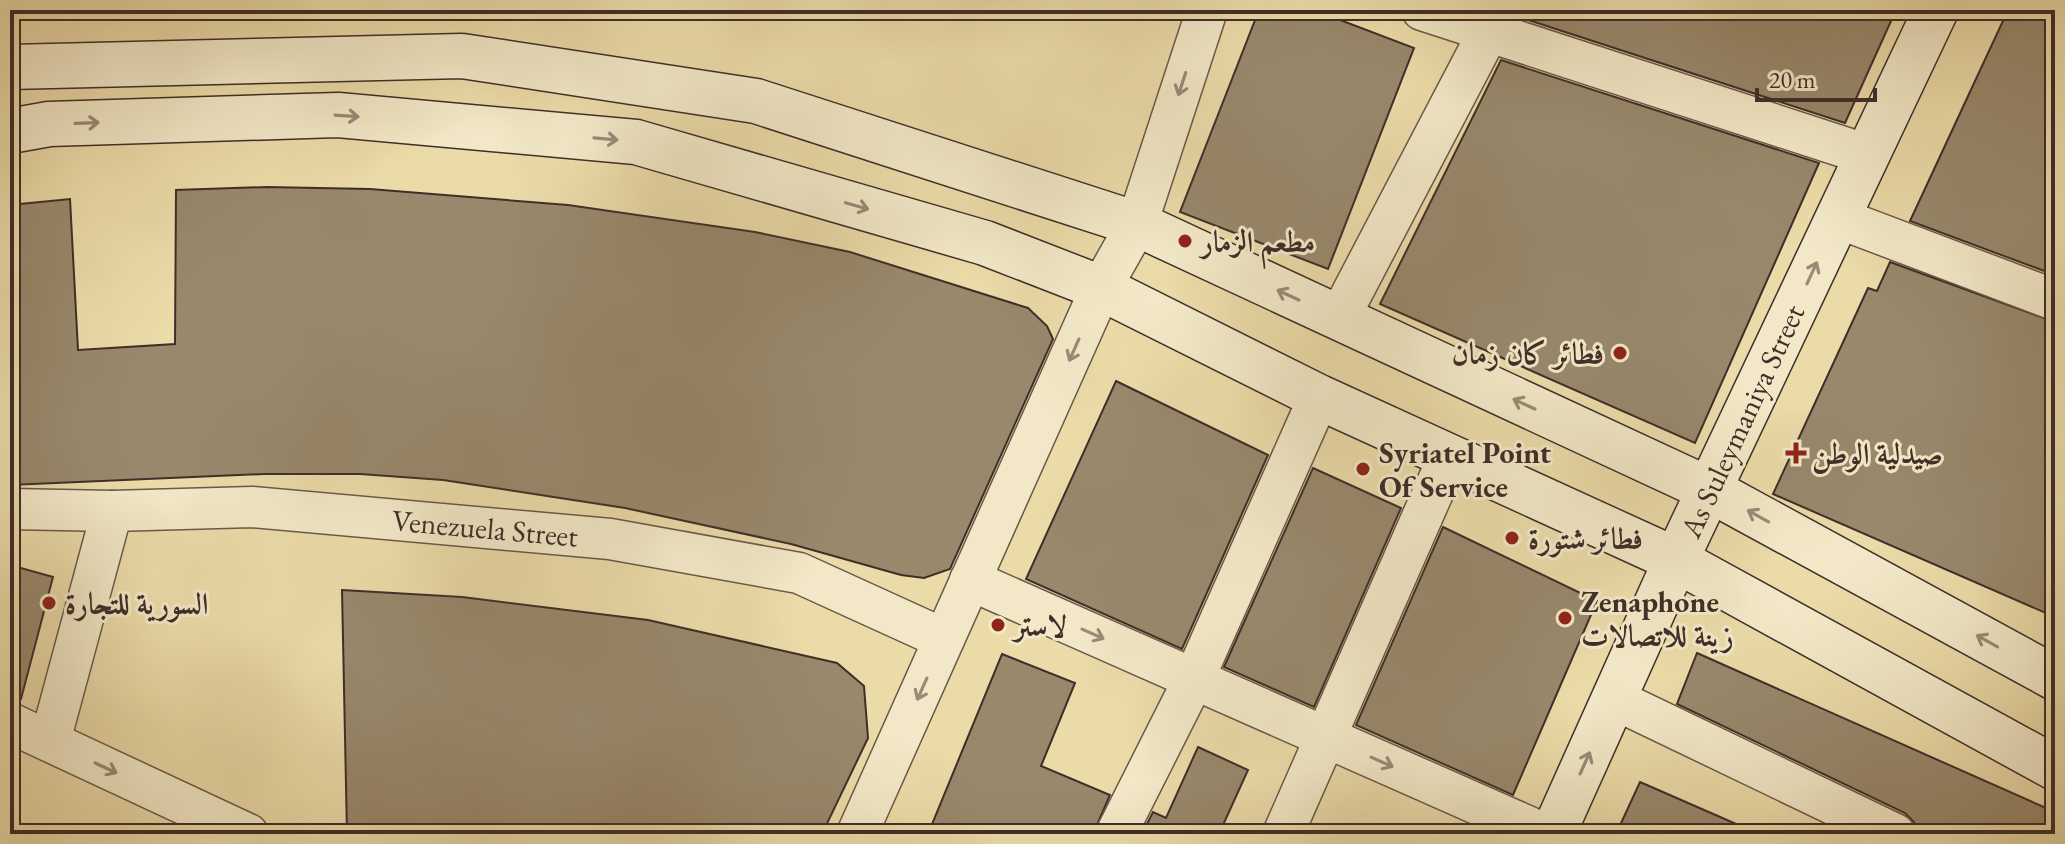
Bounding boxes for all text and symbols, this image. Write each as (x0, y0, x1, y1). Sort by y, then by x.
scale bar (1757, 52, 1875, 102)
text: 20 m (1769, 64, 1816, 95)
one-way arrow (1174, 71, 1189, 96)
one-way arrow (333, 109, 360, 124)
one-way arrow (73, 115, 100, 131)
one-way arrow (592, 132, 619, 147)
one-way arrow (844, 200, 869, 214)
place label: مطعم الزمار (1198, 222, 1315, 269)
marker: مطعم الزمار (1176, 232, 1194, 250)
one-way arrow (1805, 261, 1820, 285)
one-way arrow (1276, 287, 1300, 302)
street label: As Suleymaniya Street (1670, 297, 1813, 545)
place label: فطائر كان زمان (1452, 334, 1604, 373)
one-way arrow (1065, 337, 1080, 362)
marker: فطائر كان زمان (1611, 344, 1629, 362)
one-way arrow (1512, 396, 1536, 411)
place label: Syriatel Point Of Service (1379, 433, 1552, 506)
place label: صيدلية الوطن (1812, 434, 1943, 474)
marker: صيدلية الوطن (1787, 444, 1805, 462)
marker: Syriatel Point Of Service (1354, 460, 1372, 478)
street label: Venezuela Street (390, 500, 580, 556)
one-way arrow (1747, 508, 1771, 523)
place label: فطائر شتورة (1528, 519, 1643, 558)
marker: فطائر شتورة (1503, 529, 1521, 547)
place label: Zenaphone زينة للاتصالات (1581, 582, 1734, 655)
place label: السورية للتجارة (65, 584, 208, 623)
marker: السورية للتجارة (40, 594, 58, 612)
place label: لاستر (1011, 606, 1067, 645)
marker: Zenaphone زينة للاتصالات (1556, 609, 1574, 627)
marker: لاستر (989, 616, 1007, 634)
one-way arrow (1080, 628, 1105, 643)
one-way arrow (1975, 632, 1999, 648)
one-way arrow (913, 677, 928, 701)
one-way arrow (1578, 751, 1593, 775)
one-way arrow (1370, 755, 1394, 770)
one-way arrow (94, 761, 118, 776)

